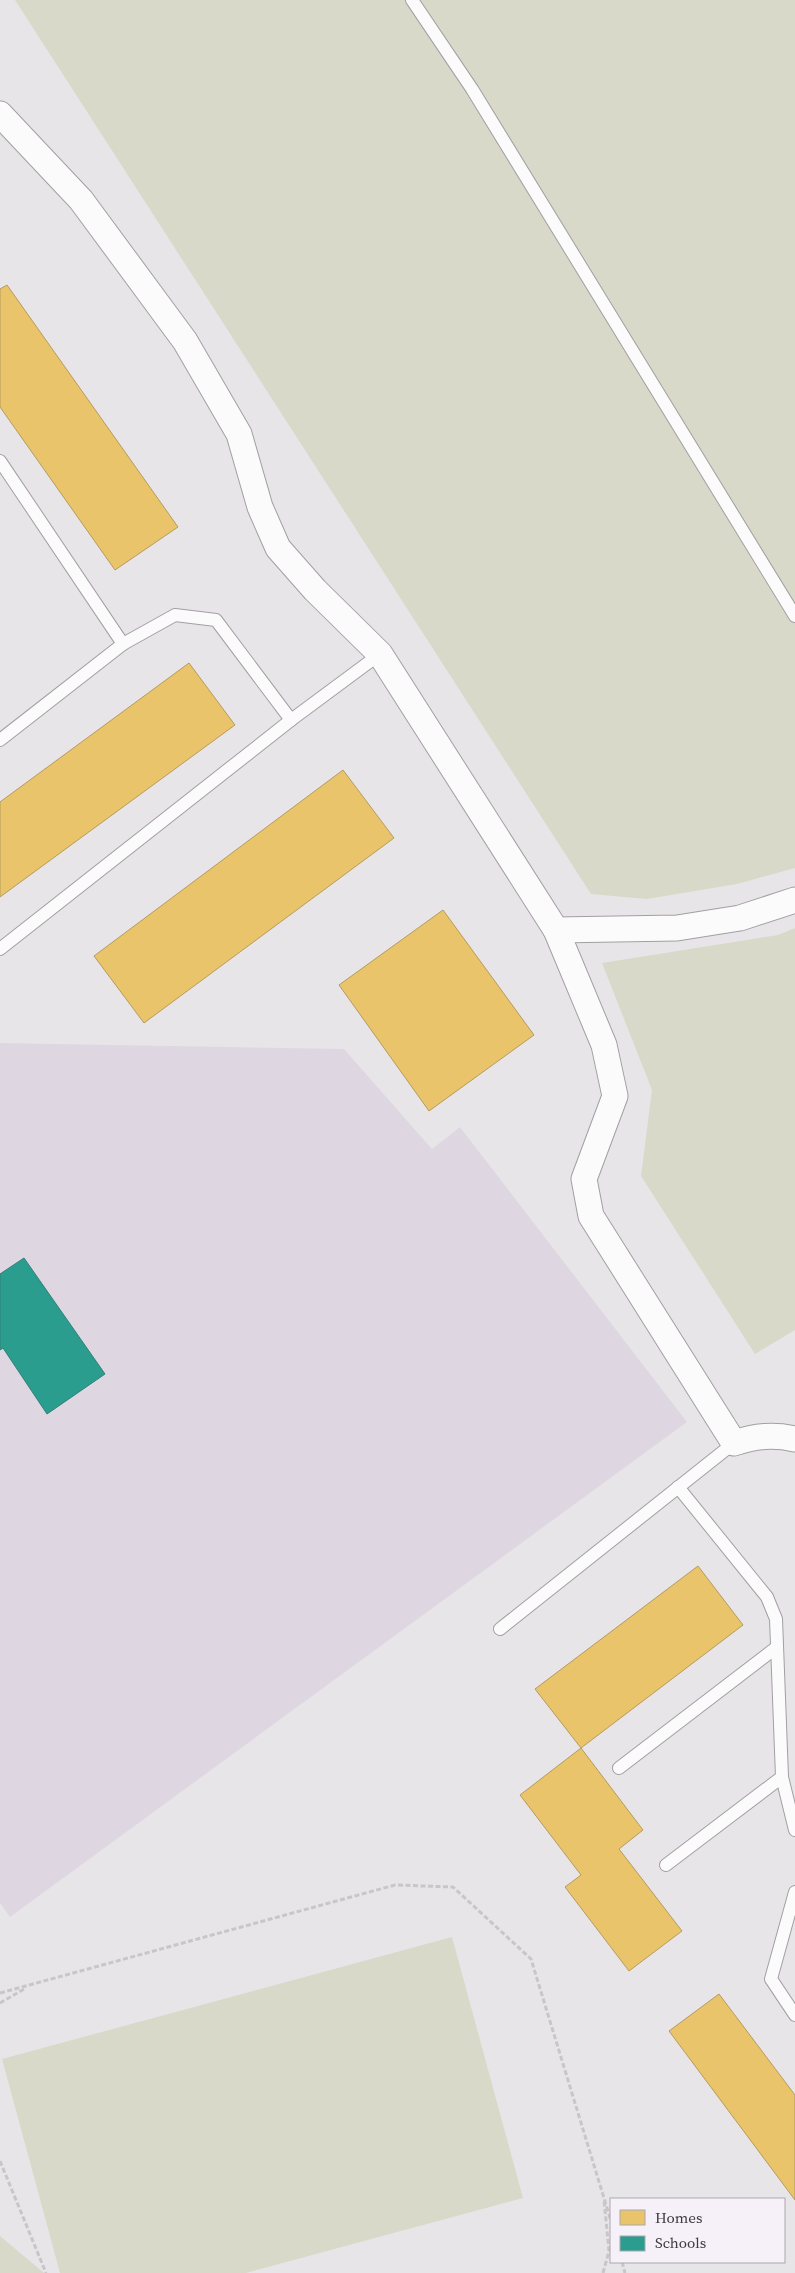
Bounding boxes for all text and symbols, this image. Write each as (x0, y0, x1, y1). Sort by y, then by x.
legend (610, 2198, 785, 2263)
text: Homes (655, 2207, 702, 2228)
text: Schools (655, 2232, 706, 2253)

